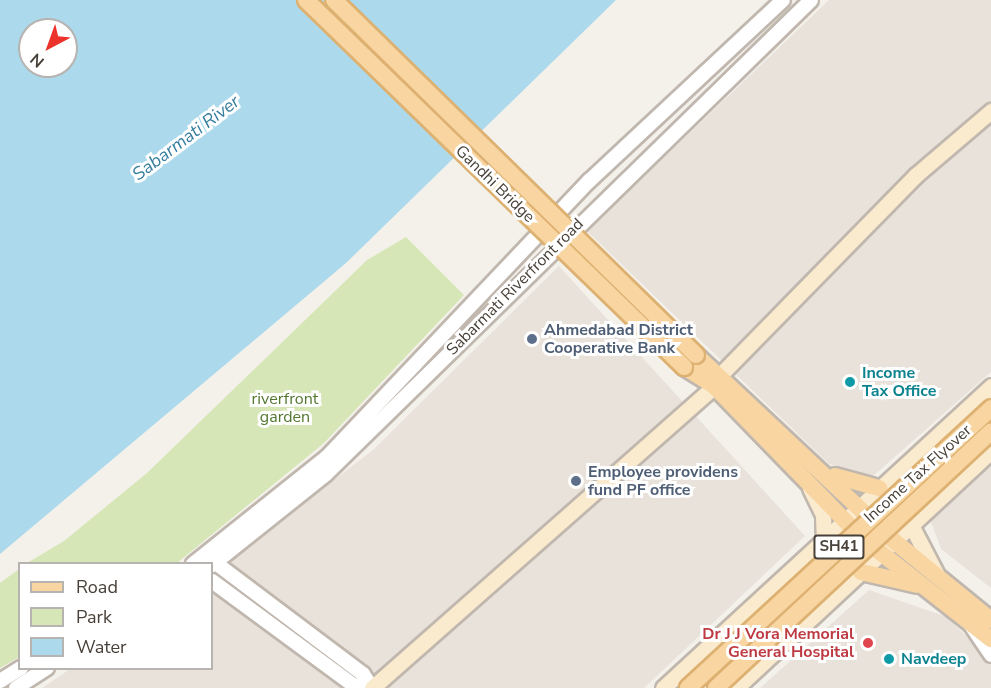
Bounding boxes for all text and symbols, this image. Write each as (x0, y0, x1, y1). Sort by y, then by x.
north arrow (18, 18, 78, 78)
text: N (26, 48, 49, 72)
water label: Sabarmati River (128, 91, 244, 185)
street label: Gandhi Bridge (451, 141, 539, 227)
street label: Sabarmati Riverfront road (443, 215, 587, 359)
place label: Ahmedabad District Cooperative Bank (544, 320, 693, 358)
marker: Ahmedabad District Cooperative Bank (525, 332, 539, 346)
place label: Income Tax Office (862, 363, 936, 401)
marker: Income Tax Office (843, 375, 857, 389)
park label: riverfront garden (252, 389, 318, 427)
street label: Income Tax Flyover (860, 421, 976, 527)
place label: Employee providens fund PF office (588, 462, 738, 500)
marker: Employee providens fund PF office (569, 474, 583, 488)
road number: SH41 (812, 535, 866, 559)
legend (18, 562, 213, 670)
text: Road (76, 575, 118, 599)
text: Park (76, 605, 112, 629)
place label: Dr J J Vora Memorial General Hospital (702, 624, 854, 662)
marker: Dr J J Vora Memorial General Hospital (859, 634, 877, 652)
text: Water (76, 635, 127, 659)
place label: Navdeep (901, 649, 966, 669)
marker: Navdeep (882, 652, 896, 666)

